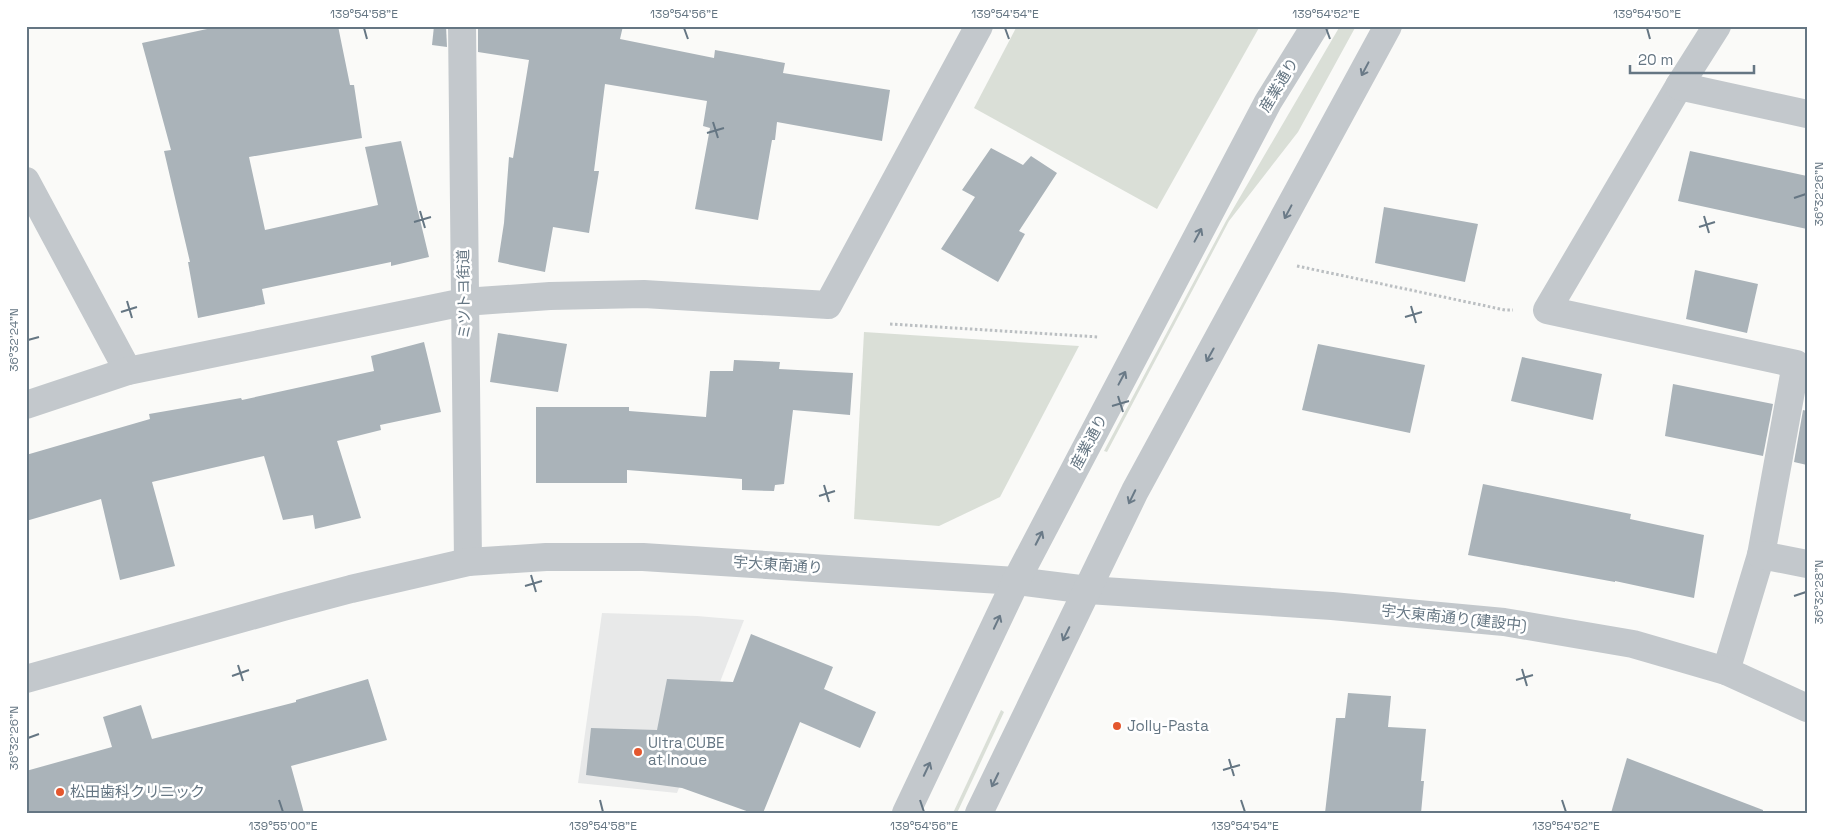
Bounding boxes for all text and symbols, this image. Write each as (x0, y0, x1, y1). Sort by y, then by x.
text: 139°54'58"E (330, 6, 398, 22)
text: 139°54'56"E (650, 6, 718, 22)
text: 139°54'54"E (971, 6, 1039, 22)
text: 139°54'52"E (1292, 6, 1360, 22)
text: 139°54'50"E (1613, 6, 1681, 22)
scale bar (1630, 42, 1754, 74)
text: 20 m (1638, 50, 1673, 69)
street label: 産業通り (1255, 54, 1302, 115)
one-way arrow (1360, 61, 1369, 76)
text: 36°32'26"N (1811, 162, 1827, 226)
one-way arrow (1282, 204, 1292, 219)
one-way arrow (1193, 227, 1203, 242)
street label: ミツトヨ街道 (453, 249, 474, 339)
text: 36°32'24"N (6, 308, 22, 372)
one-way arrow (1205, 347, 1215, 362)
one-way arrow (1117, 371, 1127, 386)
street label: 産業通り (1066, 411, 1111, 473)
one-way arrow (1127, 489, 1136, 504)
one-way arrow (1035, 531, 1044, 546)
street label: 宇大東南通り (732, 552, 824, 577)
text: 36°32'28"N (1811, 560, 1827, 624)
street label: 宇大東南通り(建設中) (1380, 600, 1528, 636)
one-way arrow (993, 615, 1002, 630)
one-way arrow (1061, 626, 1071, 641)
text: 36°32'26"N (6, 706, 22, 770)
place label: Jolly-Pasta (1127, 716, 1209, 735)
marker: Jolly-Pasta (1111, 720, 1123, 732)
place label: Ultra CUBE at Inoue (648, 733, 724, 769)
marker: Ultra CUBE at Inoue (632, 746, 644, 758)
one-way arrow (923, 762, 933, 777)
one-way arrow (990, 772, 999, 787)
place label: 松田歯科クリニック (70, 782, 205, 801)
marker: 松田歯科クリニック (54, 786, 66, 798)
text: 139°55'00"E (249, 818, 318, 834)
text: 139°54'58"E (569, 818, 637, 834)
text: 139°54'56"E (890, 818, 958, 834)
text: 139°54'54"E (1211, 818, 1279, 834)
text: 139°54'52"E (1532, 818, 1600, 834)

